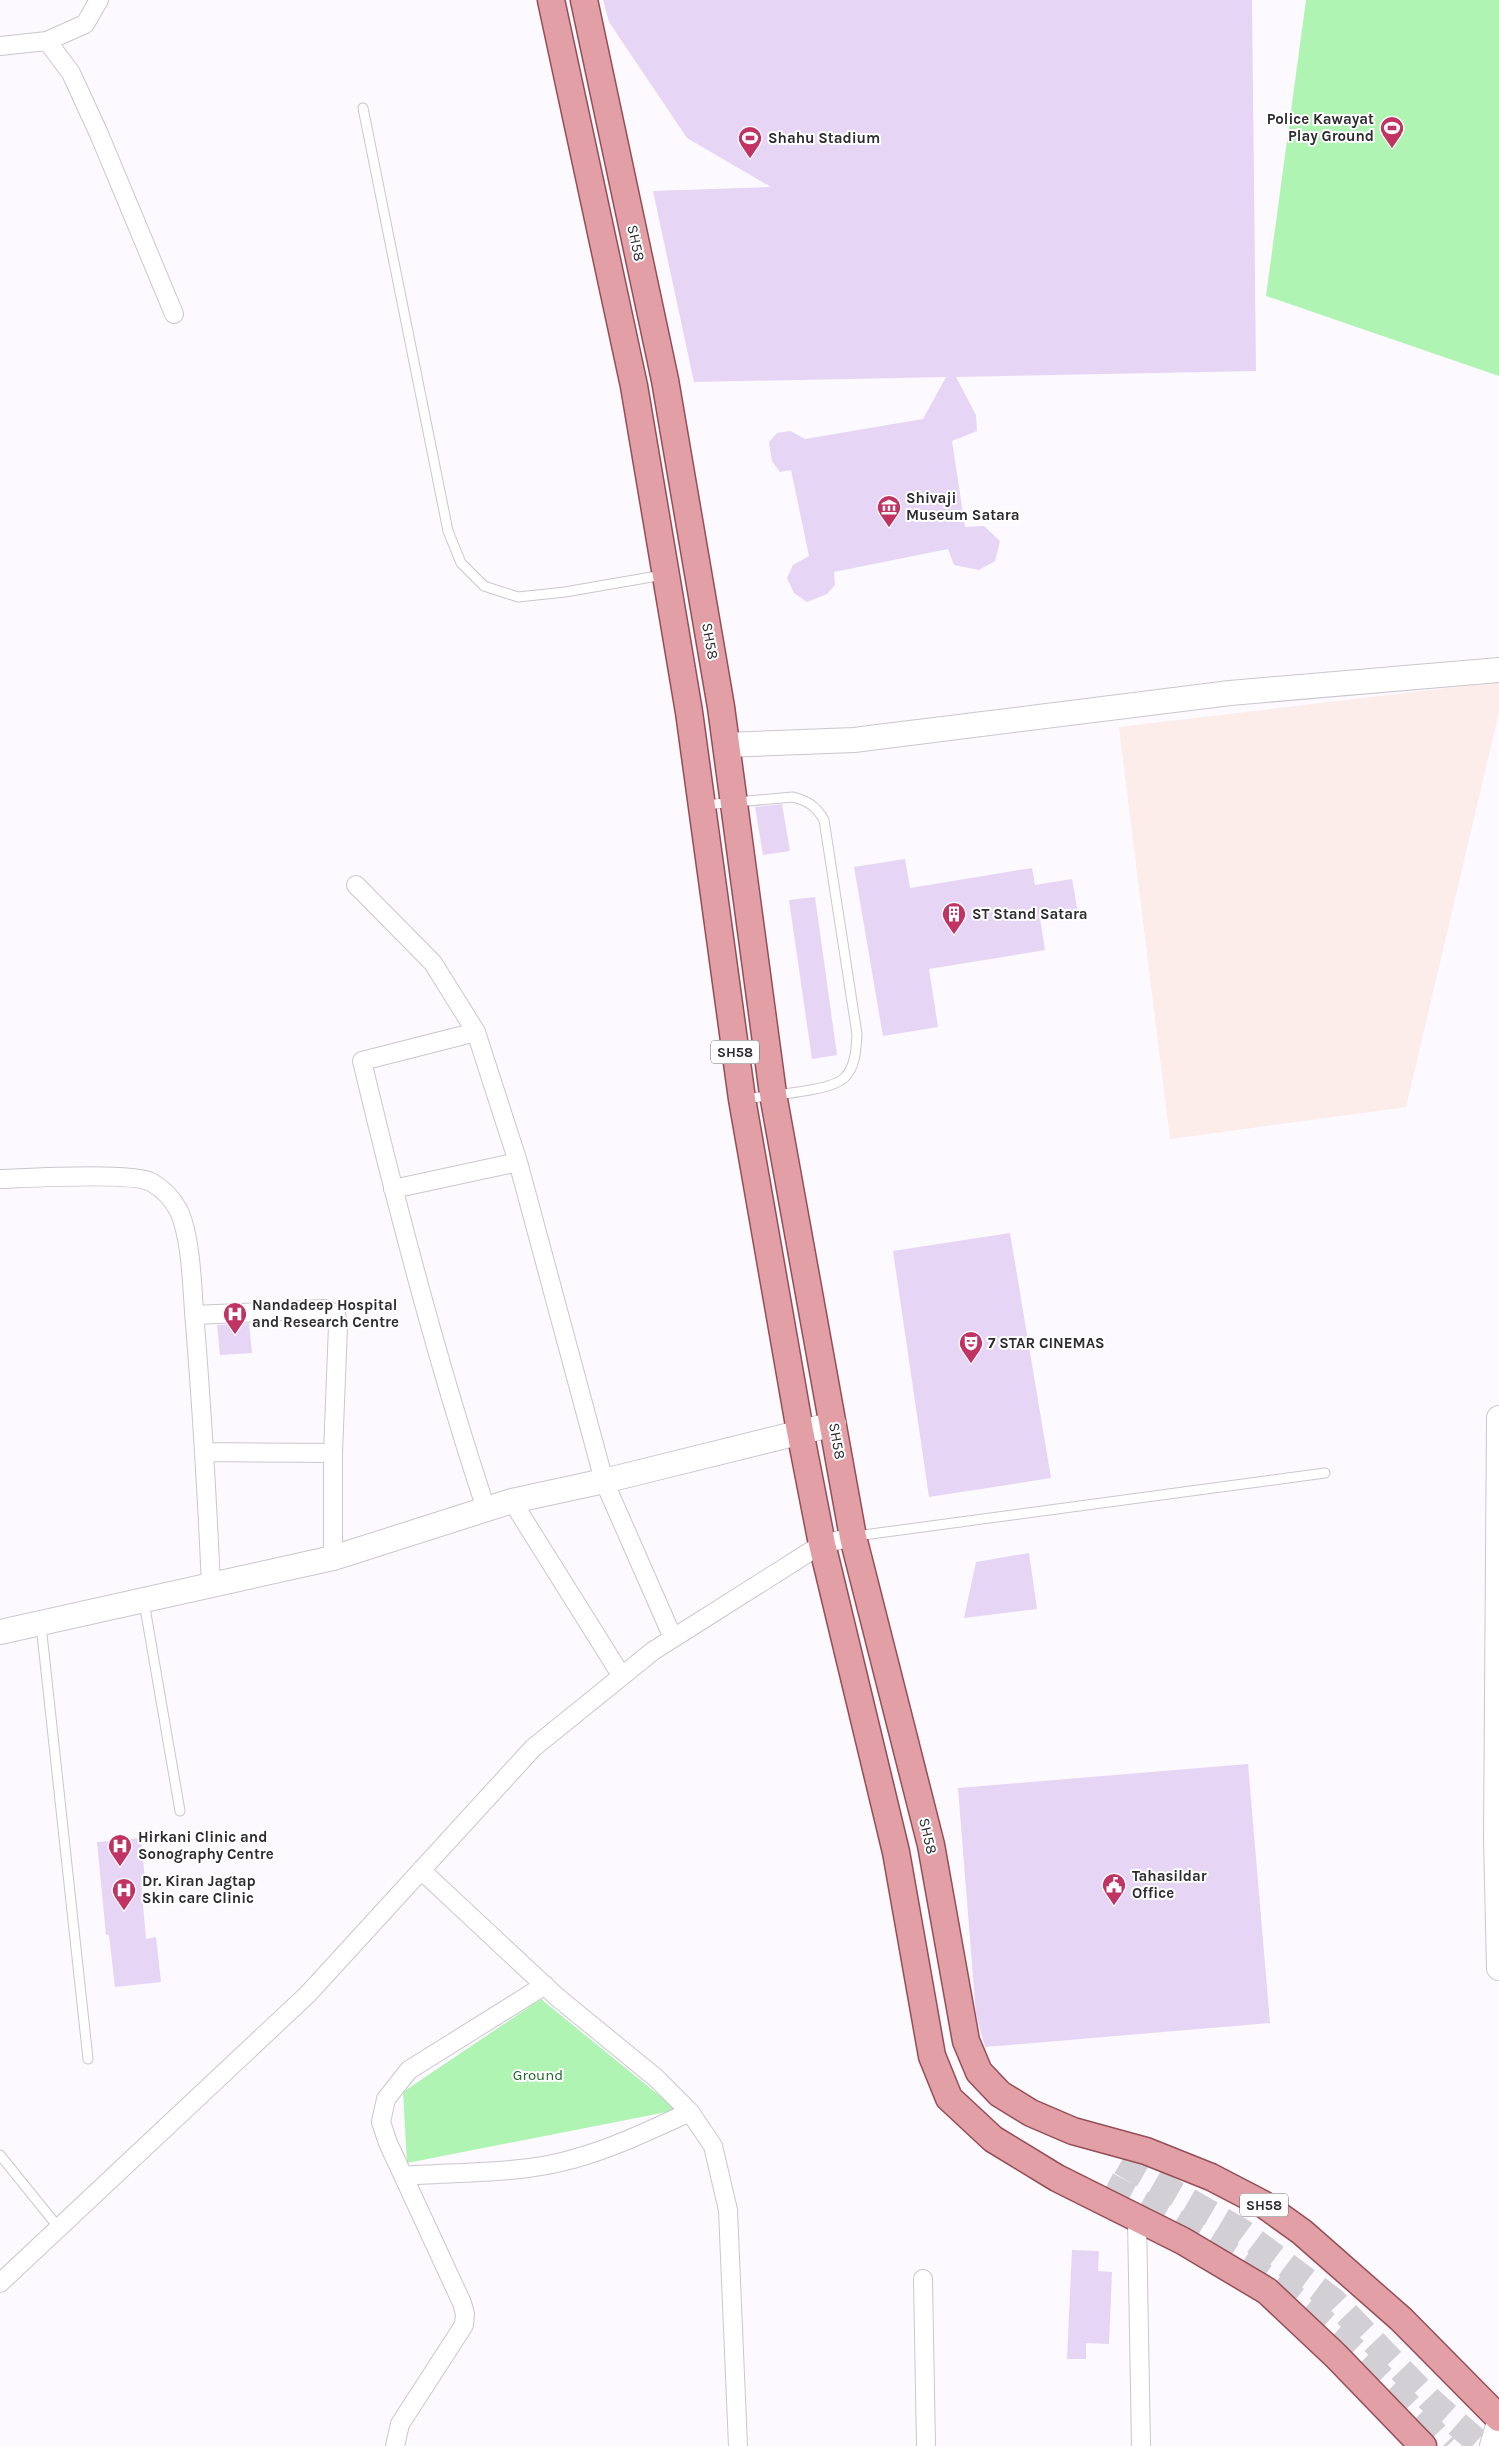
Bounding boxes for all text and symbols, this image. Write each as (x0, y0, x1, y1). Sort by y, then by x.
place label: Police Kawayat Play Ground (1267, 110, 1374, 145)
sports icon: Police Kawayat Play Ground (1379, 115, 1405, 149)
sports icon: Shahu Stadium (737, 125, 763, 159)
place label: Shahu Stadium (768, 129, 880, 147)
street label: SH58 (623, 223, 649, 263)
place label: Shivaji Museum Satara (906, 489, 1020, 524)
museum icon: Shivaji Museum Satara (876, 494, 902, 528)
street label: SH58 (698, 621, 722, 661)
building icon: ST Stand Satara (941, 901, 967, 935)
place label: ST Stand Satara (972, 905, 1088, 923)
road number: SH58 (711, 1040, 759, 1064)
place label: Nandadeep Hospital and Research Centre (252, 1296, 399, 1331)
hospital icon: Nandadeep Hospital and Research Centre (222, 1301, 248, 1335)
theatre icon: 7 STAR CINEMAS (958, 1330, 984, 1364)
place label: 7 STAR CINEMAS (988, 1334, 1105, 1352)
street label: SH58 (825, 1421, 849, 1461)
street label: SH58 (915, 1816, 941, 1856)
place label: Hirkani Clinic and Sonography Centre (138, 1828, 274, 1863)
hospital icon: Hirkani Clinic and Sonography Centre (107, 1833, 133, 1867)
place label: Tahasildar Office (1132, 1867, 1207, 1902)
place label: Dr. Kiran Jagtap Skin care Clinic (142, 1872, 256, 1907)
public building icon: Tahasildar Office (1101, 1872, 1127, 1906)
hospital icon: Dr. Kiran Jagtap Skin care Clinic (111, 1877, 137, 1911)
park label: Ground (513, 2066, 563, 2084)
road number: SH58 (1240, 2194, 1288, 2216)

